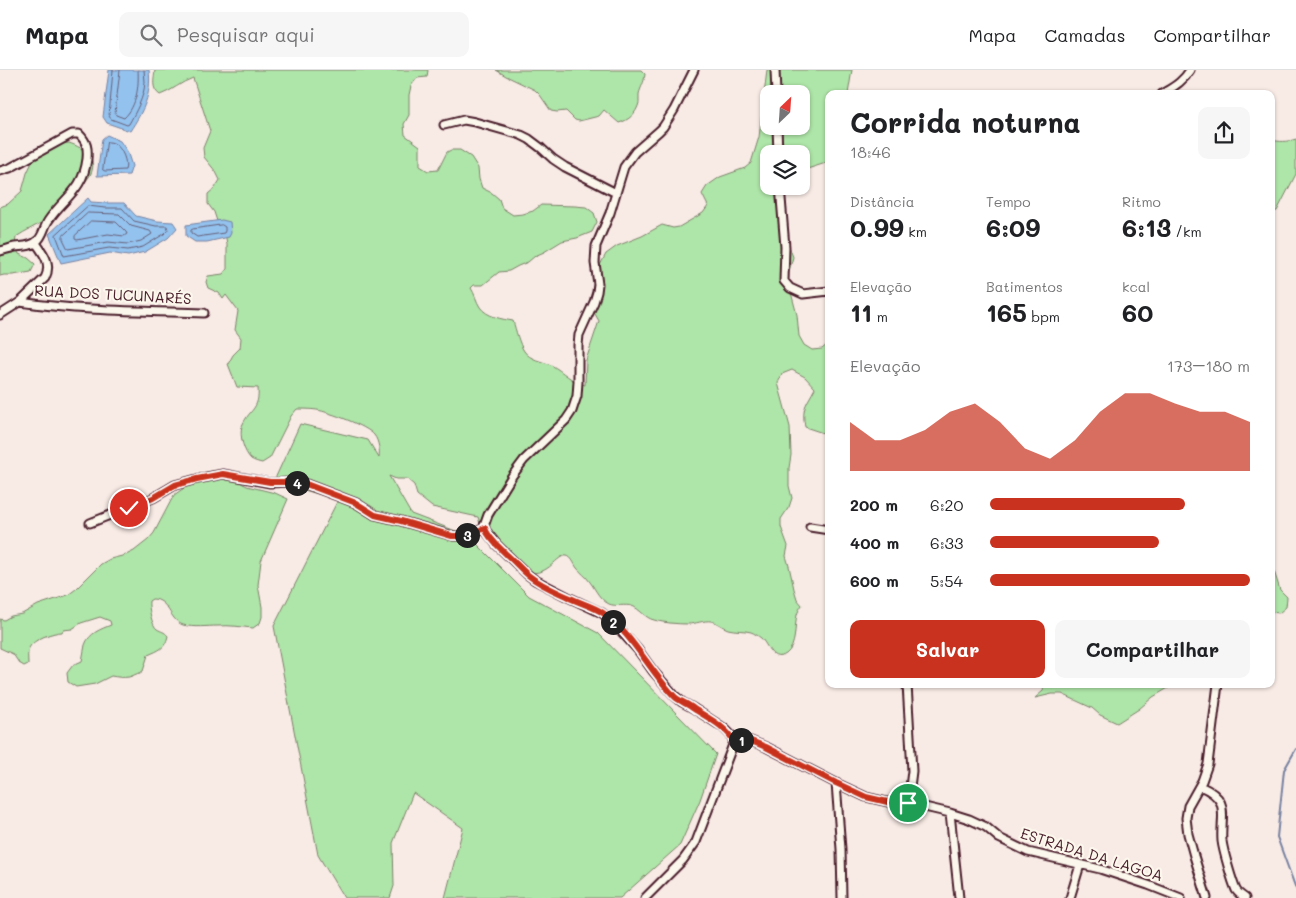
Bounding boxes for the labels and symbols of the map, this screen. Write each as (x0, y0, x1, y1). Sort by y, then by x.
north arrow (760, 85, 810, 135)
street label: RUA DOS TUCUNARÉS (34, 280, 192, 308)
pin: 4 (284, 470, 310, 496)
pin (108, 487, 150, 529)
pin: 3 (454, 522, 480, 548)
pin: 2 (600, 610, 626, 634)
pin: 1 (728, 728, 754, 752)
pin (887, 782, 929, 824)
street label: ESTRADA DA LAGOA (1018, 823, 1166, 885)

